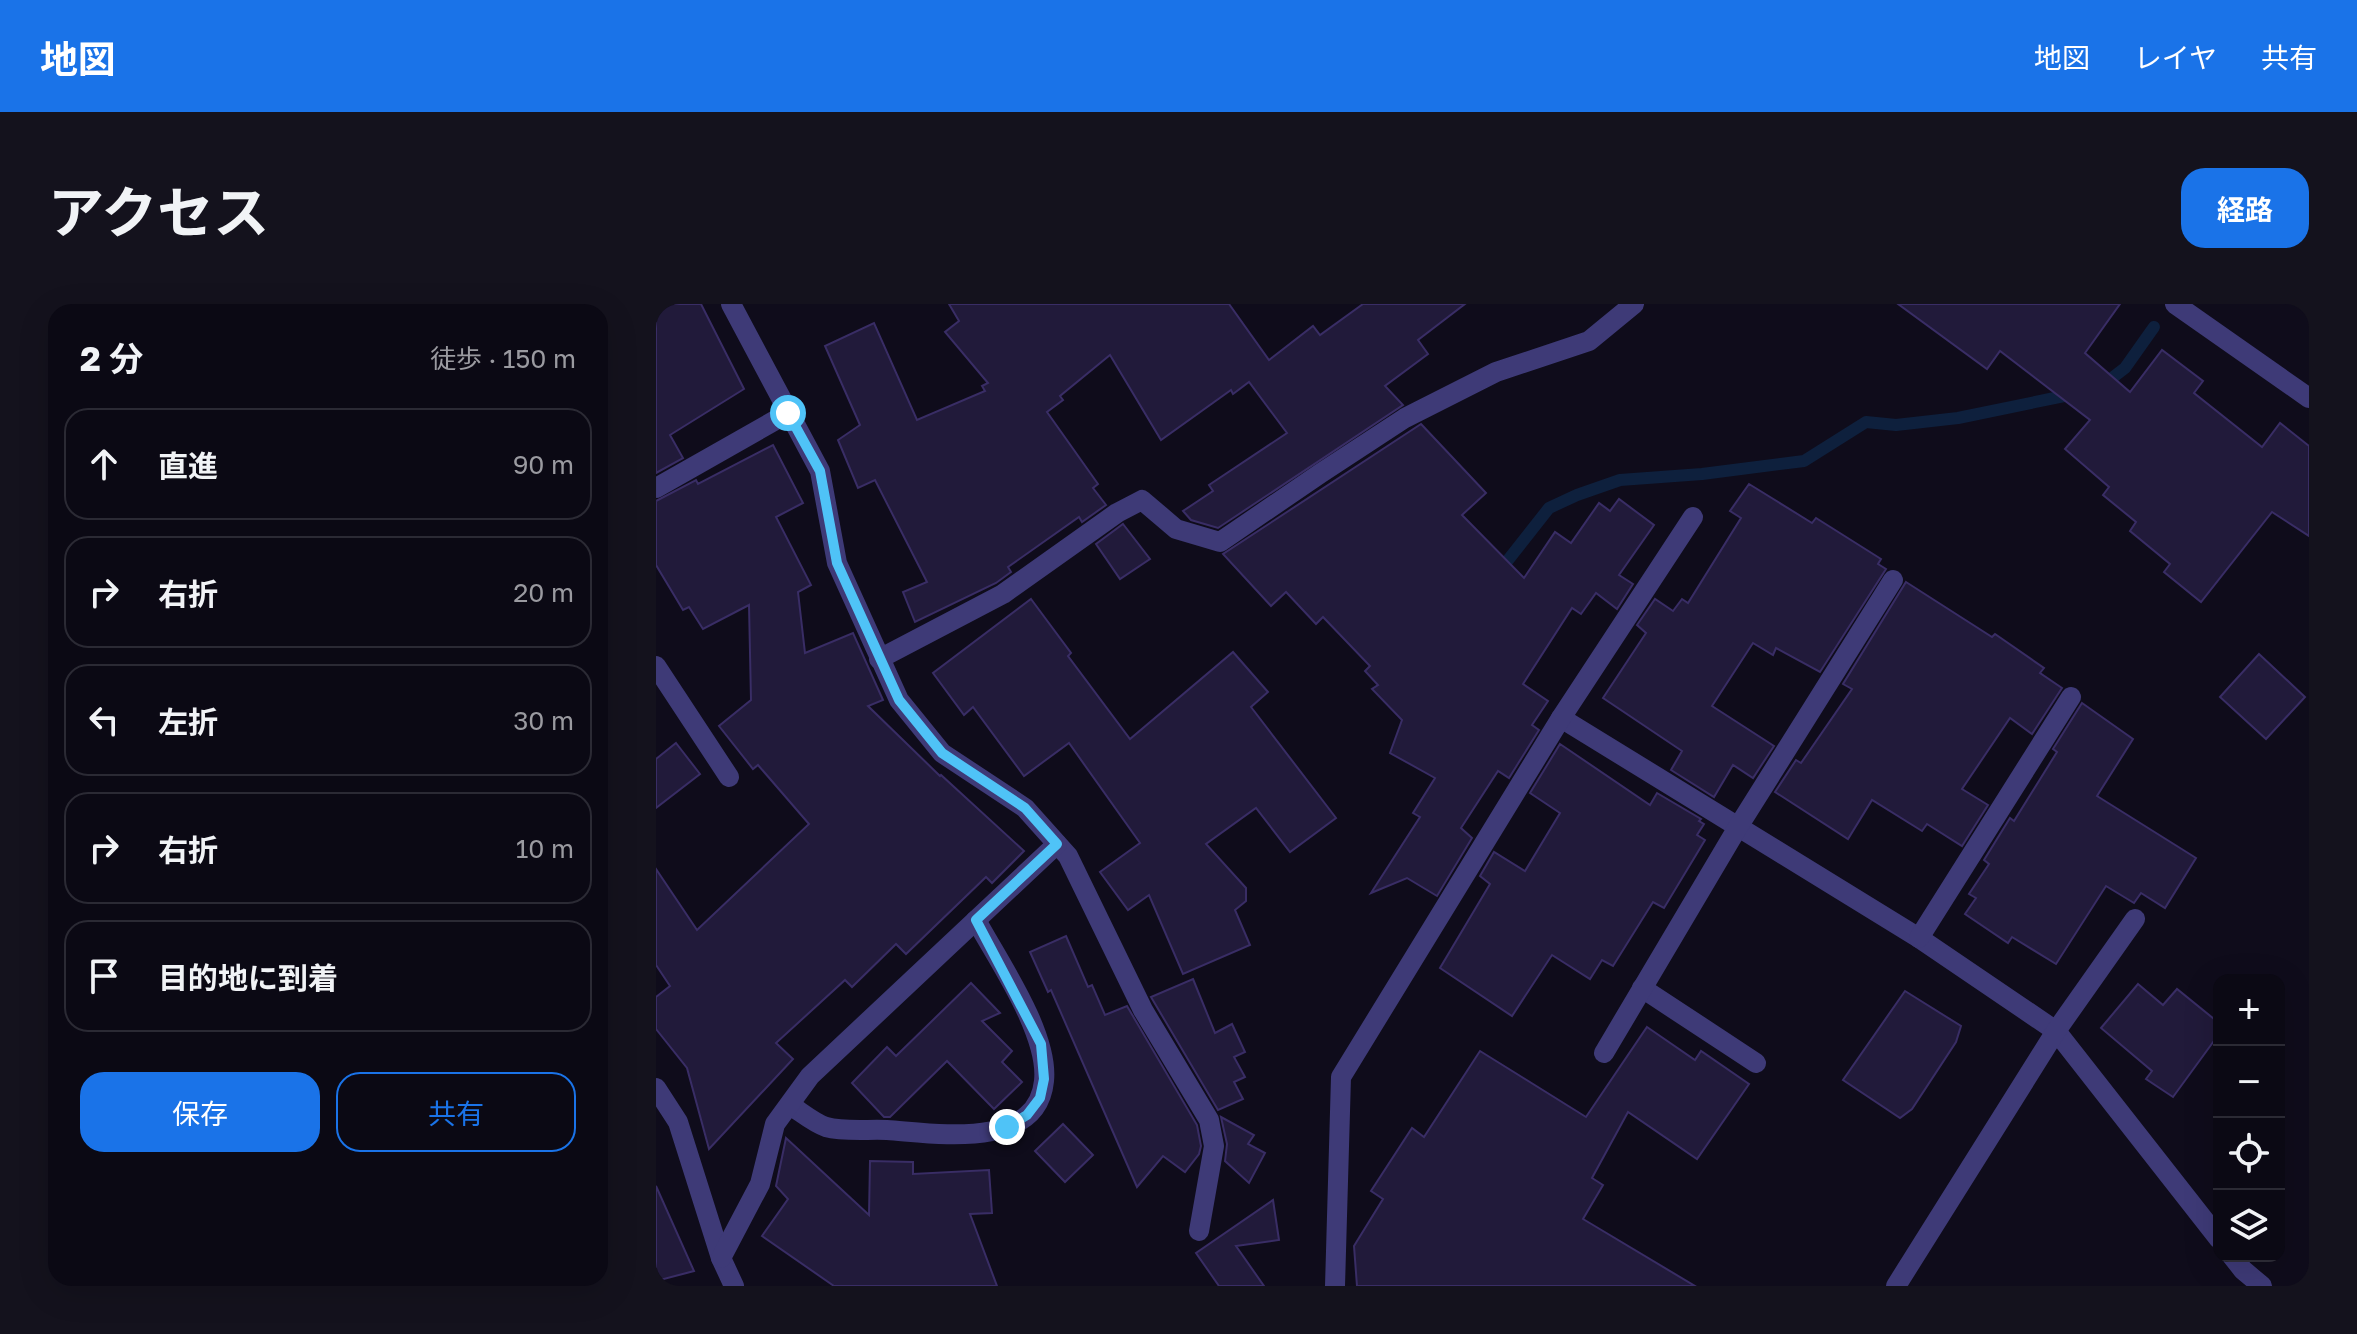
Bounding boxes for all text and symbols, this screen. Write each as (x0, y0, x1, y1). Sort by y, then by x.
text: 地図 (40, 36, 116, 81)
text: 地図 (2034, 41, 2090, 74)
text: レイヤ (2134, 41, 2217, 74)
text: 共有 (2261, 41, 2317, 74)
button: 経路 (2181, 168, 2309, 248)
text: アクセス (48, 178, 269, 245)
text: 2 分 (80, 338, 143, 378)
text: 徒歩 · 150 m (430, 343, 576, 374)
route start (770, 395, 806, 431)
icon: ahead (82, 442, 126, 486)
text: 直進 (158, 448, 218, 484)
text: 90 m (513, 449, 574, 480)
icon: right (82, 570, 126, 614)
text: 右折 (158, 576, 218, 612)
text: 20 m (513, 577, 574, 608)
icon: left (82, 698, 126, 742)
text: 左折 (158, 704, 218, 740)
text: 30 m (513, 705, 574, 736)
icon: right (82, 826, 126, 870)
text: 右折 (158, 832, 218, 868)
text: 10 m (516, 833, 574, 864)
icon: arrive (82, 954, 126, 998)
text: 目的地に到着 (158, 960, 338, 996)
map controls (2213, 974, 2285, 1262)
button: + (2213, 974, 2285, 1046)
button: − (2213, 1046, 2285, 1118)
button: 保存 (80, 1072, 320, 1152)
button: 共有 (336, 1072, 576, 1152)
route end (989, 1109, 1025, 1145)
button: locate (2213, 1118, 2285, 1190)
button: layers (2213, 1190, 2285, 1262)

